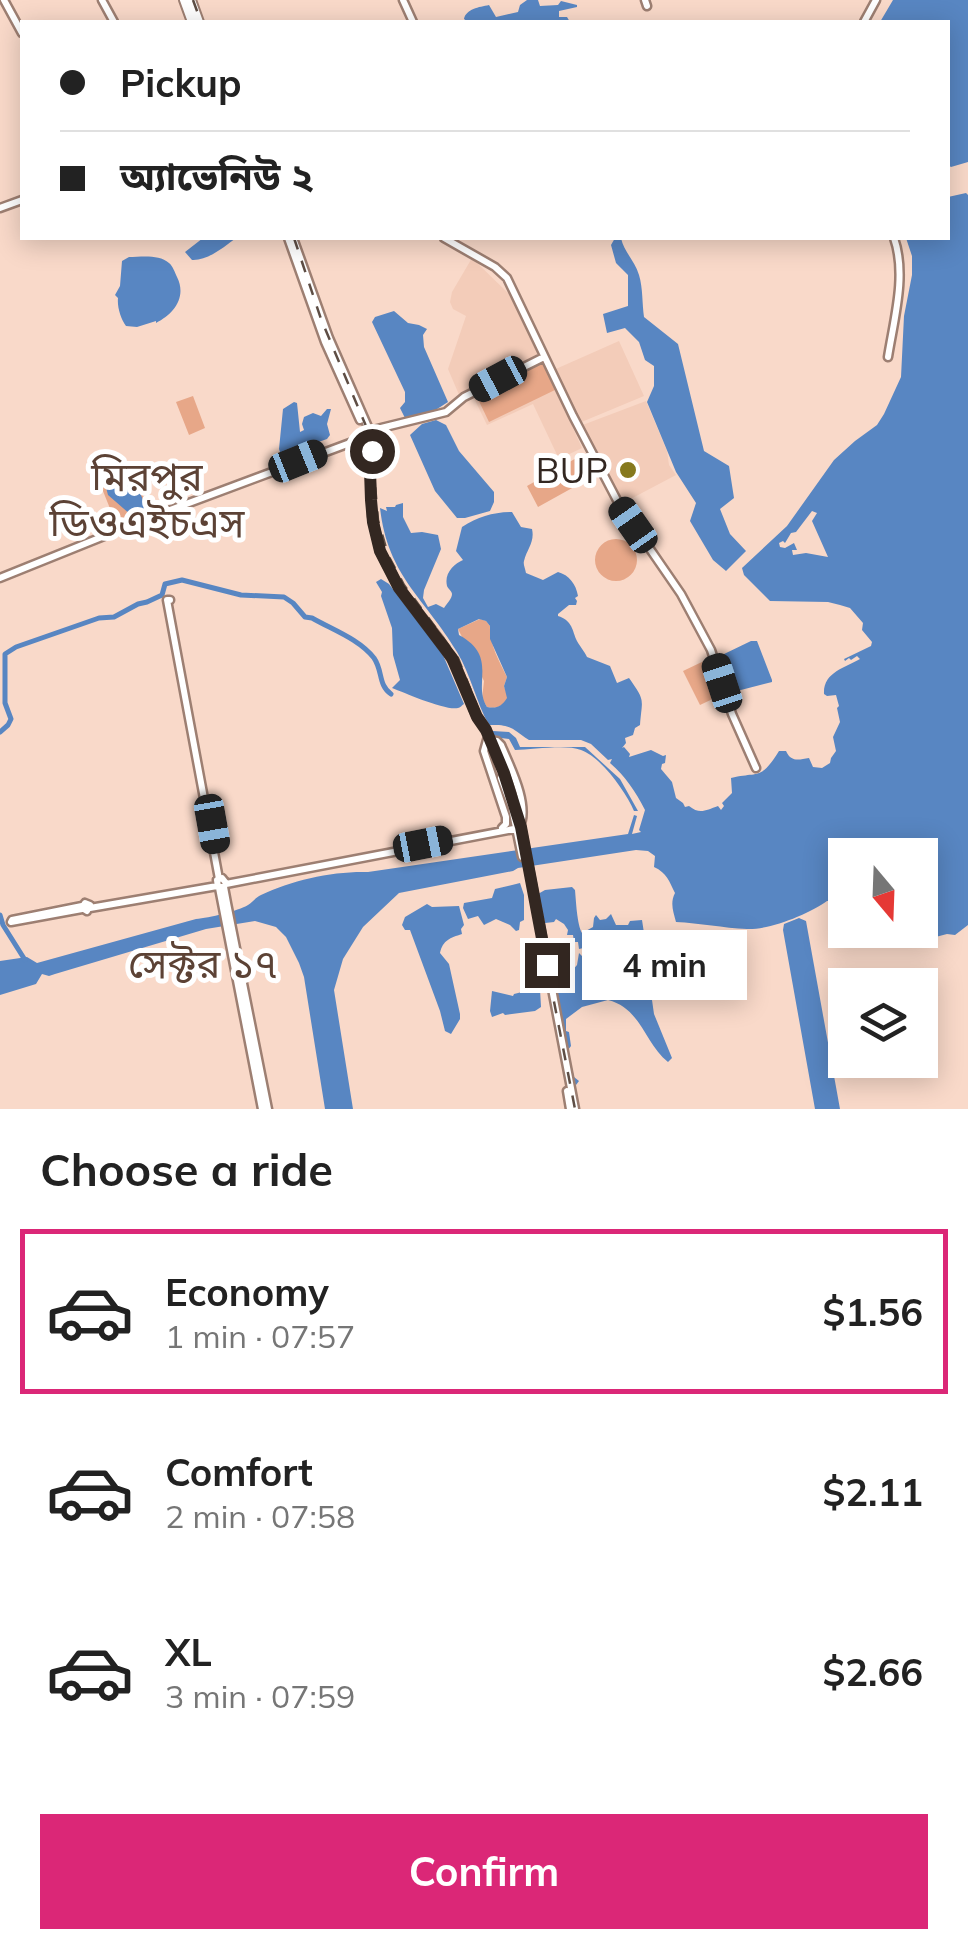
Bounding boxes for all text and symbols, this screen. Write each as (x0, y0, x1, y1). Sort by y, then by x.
text: Pickup (120, 59, 242, 107)
text: অ্যাভেনিউ ২ (120, 152, 314, 200)
car (464, 352, 532, 406)
route start (350, 429, 395, 474)
car (265, 436, 331, 486)
place label: BUP (536, 448, 608, 492)
district label: মিরপুর ডিওএইচএস (49, 451, 246, 547)
marker: BUP (617, 459, 639, 481)
car (604, 492, 662, 558)
car (698, 650, 746, 716)
car (192, 792, 232, 856)
car (391, 824, 455, 864)
north arrow (828, 838, 938, 948)
map controls (828, 838, 938, 1078)
callout: 4 min (582, 930, 747, 1000)
district label: সেক্টর ১৭ (128, 938, 278, 988)
route end (525, 943, 570, 988)
text: 4 min (622, 945, 707, 985)
button: layers (828, 968, 938, 1078)
text: Choose a ride (40, 1141, 333, 1197)
icon: car (45, 1267, 135, 1357)
text: Economy (165, 1268, 329, 1316)
text: $1.56 (822, 1288, 923, 1336)
text: 1 min · 07:57 (165, 1316, 355, 1356)
icon: car (45, 1447, 135, 1537)
text: Comfort (165, 1448, 313, 1496)
text: $2.11 (822, 1468, 923, 1516)
text: 2 min · 07:58 (165, 1496, 355, 1536)
icon: car (45, 1627, 135, 1717)
text: XL (165, 1628, 212, 1676)
text: $2.66 (822, 1648, 923, 1696)
text: 3 min · 07:59 (165, 1676, 355, 1716)
button: Confirm (40, 1814, 928, 1929)

